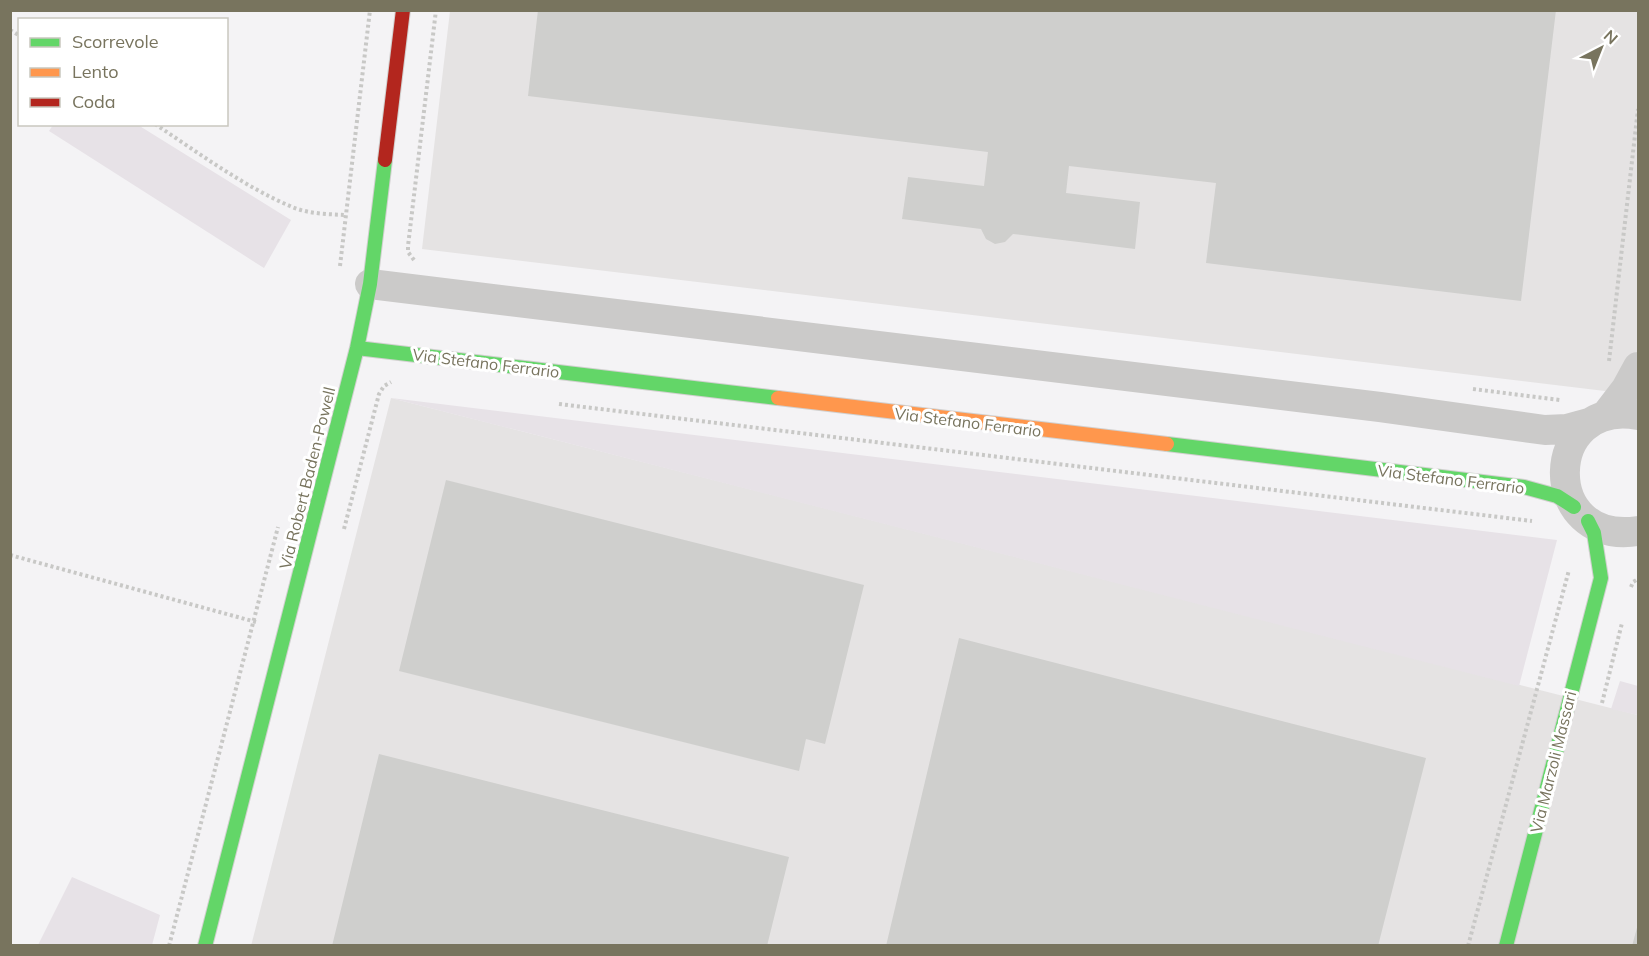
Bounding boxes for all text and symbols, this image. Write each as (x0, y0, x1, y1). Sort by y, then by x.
legend (18, 18, 228, 126)
north arrow (1571, 18, 1631, 78)
text: N (1600, 25, 1622, 48)
text: Scorrevole (72, 30, 159, 53)
text: Lento (72, 60, 119, 83)
text: Coda (72, 90, 116, 113)
street label: Via Stefano Ferrario (411, 344, 561, 382)
street label: Via Robert Baden-Powell (275, 385, 339, 571)
street label: Via Stefano Ferrario (893, 403, 1043, 441)
street label: Via Stefano Ferrario (1376, 460, 1526, 498)
street label: Via Marzoli Massari (1526, 689, 1580, 835)

